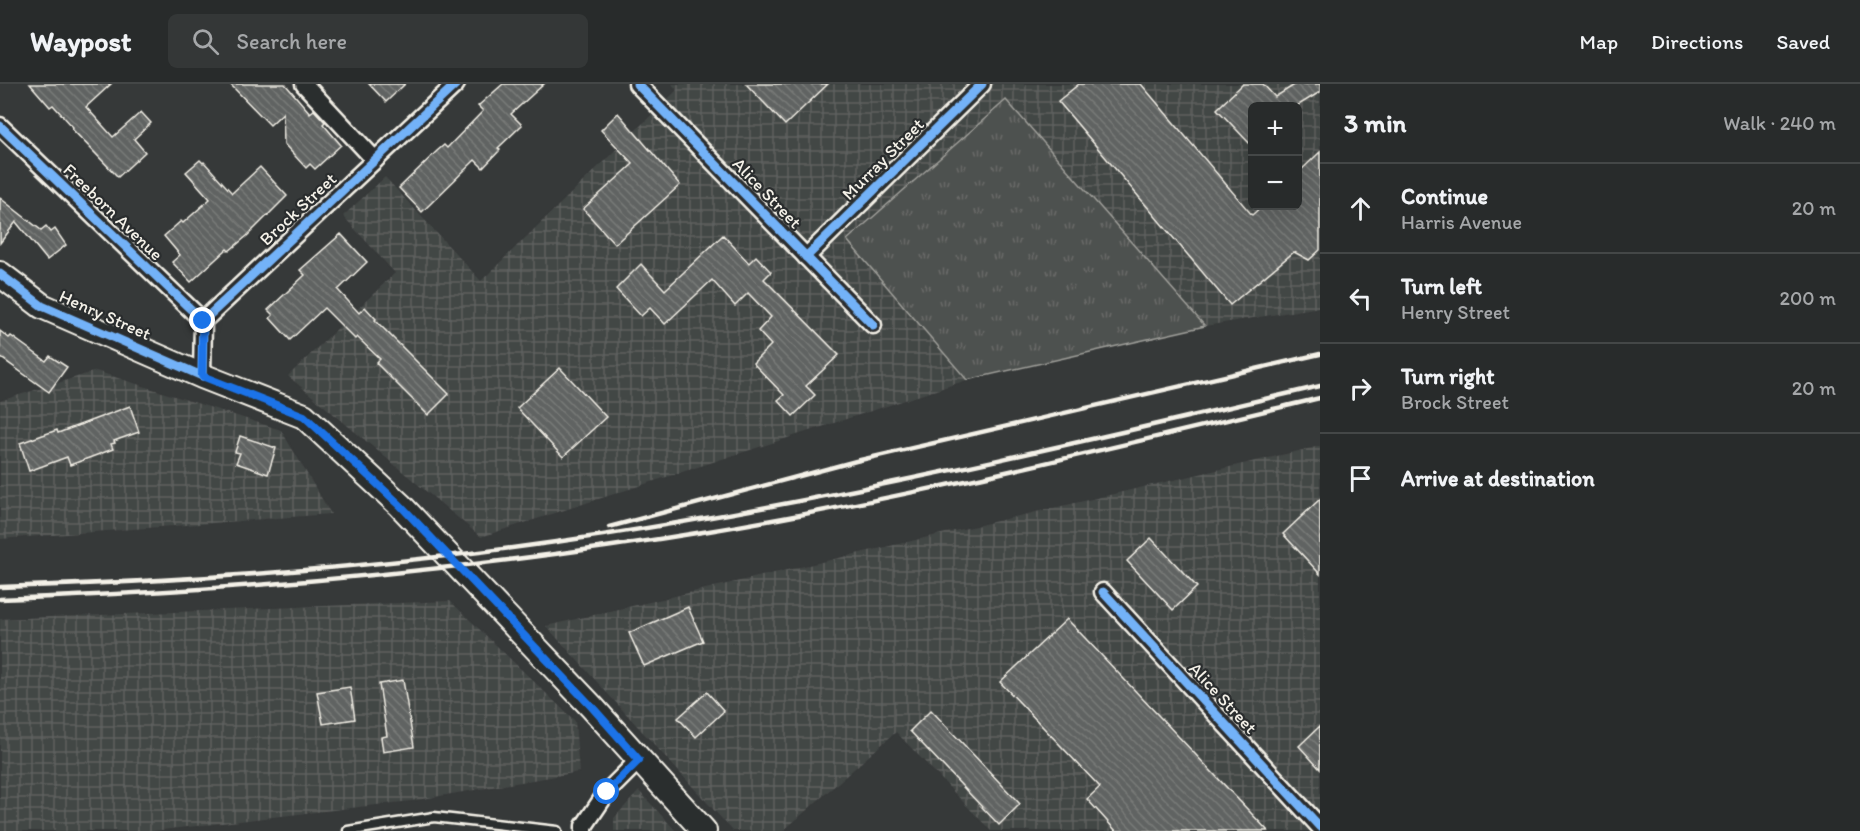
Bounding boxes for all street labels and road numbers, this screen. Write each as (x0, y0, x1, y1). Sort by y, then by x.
street label: Murray Street (837, 113, 929, 205)
street label: Alice Street (728, 153, 806, 233)
street label: Freeborn Avenue (58, 159, 168, 265)
street label: Brock Street (255, 168, 341, 250)
street label: Henry Street (56, 285, 155, 345)
street label: Alice Street (1184, 658, 1262, 739)

